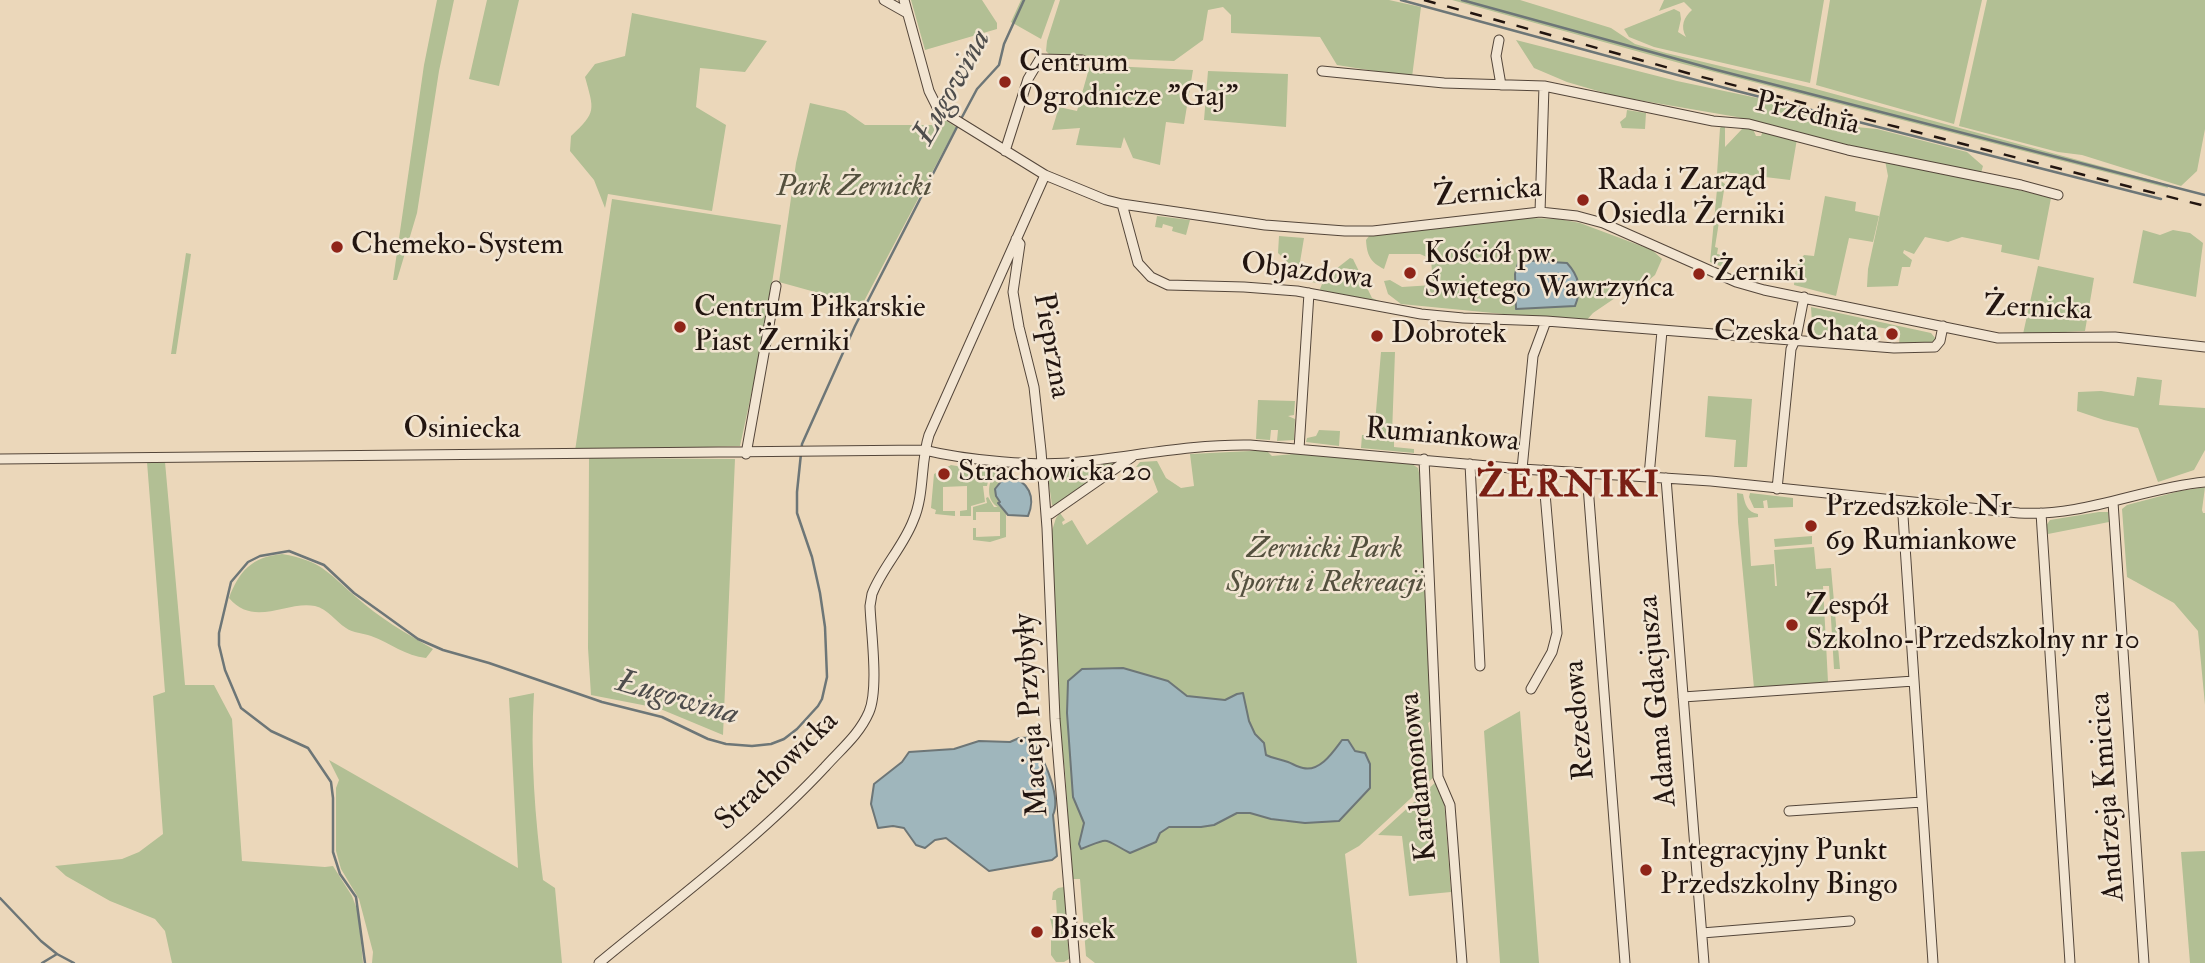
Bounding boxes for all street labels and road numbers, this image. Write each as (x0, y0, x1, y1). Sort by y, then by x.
street label: Przednia (1751, 86, 1863, 144)
street label: Żernicka (1433, 171, 1543, 217)
street label: Objazdowa (1239, 247, 1375, 299)
street label: Żernicka (1983, 290, 2093, 330)
street label: Pieprzna (1023, 291, 1077, 401)
street label: Rumiankowa (1363, 412, 1521, 462)
street label: Osiniecka (403, 413, 521, 449)
street label: Adama Gdacjusza (1632, 594, 1686, 808)
street label: Macieja Przybyły (1008, 612, 1058, 818)
street label: Rezedowa (1558, 658, 1604, 782)
street label: Kardamonowa (1393, 691, 1447, 863)
street label: Andrzeja Kmicica (2084, 691, 2134, 903)
street label: Strachowicka (709, 705, 847, 839)

